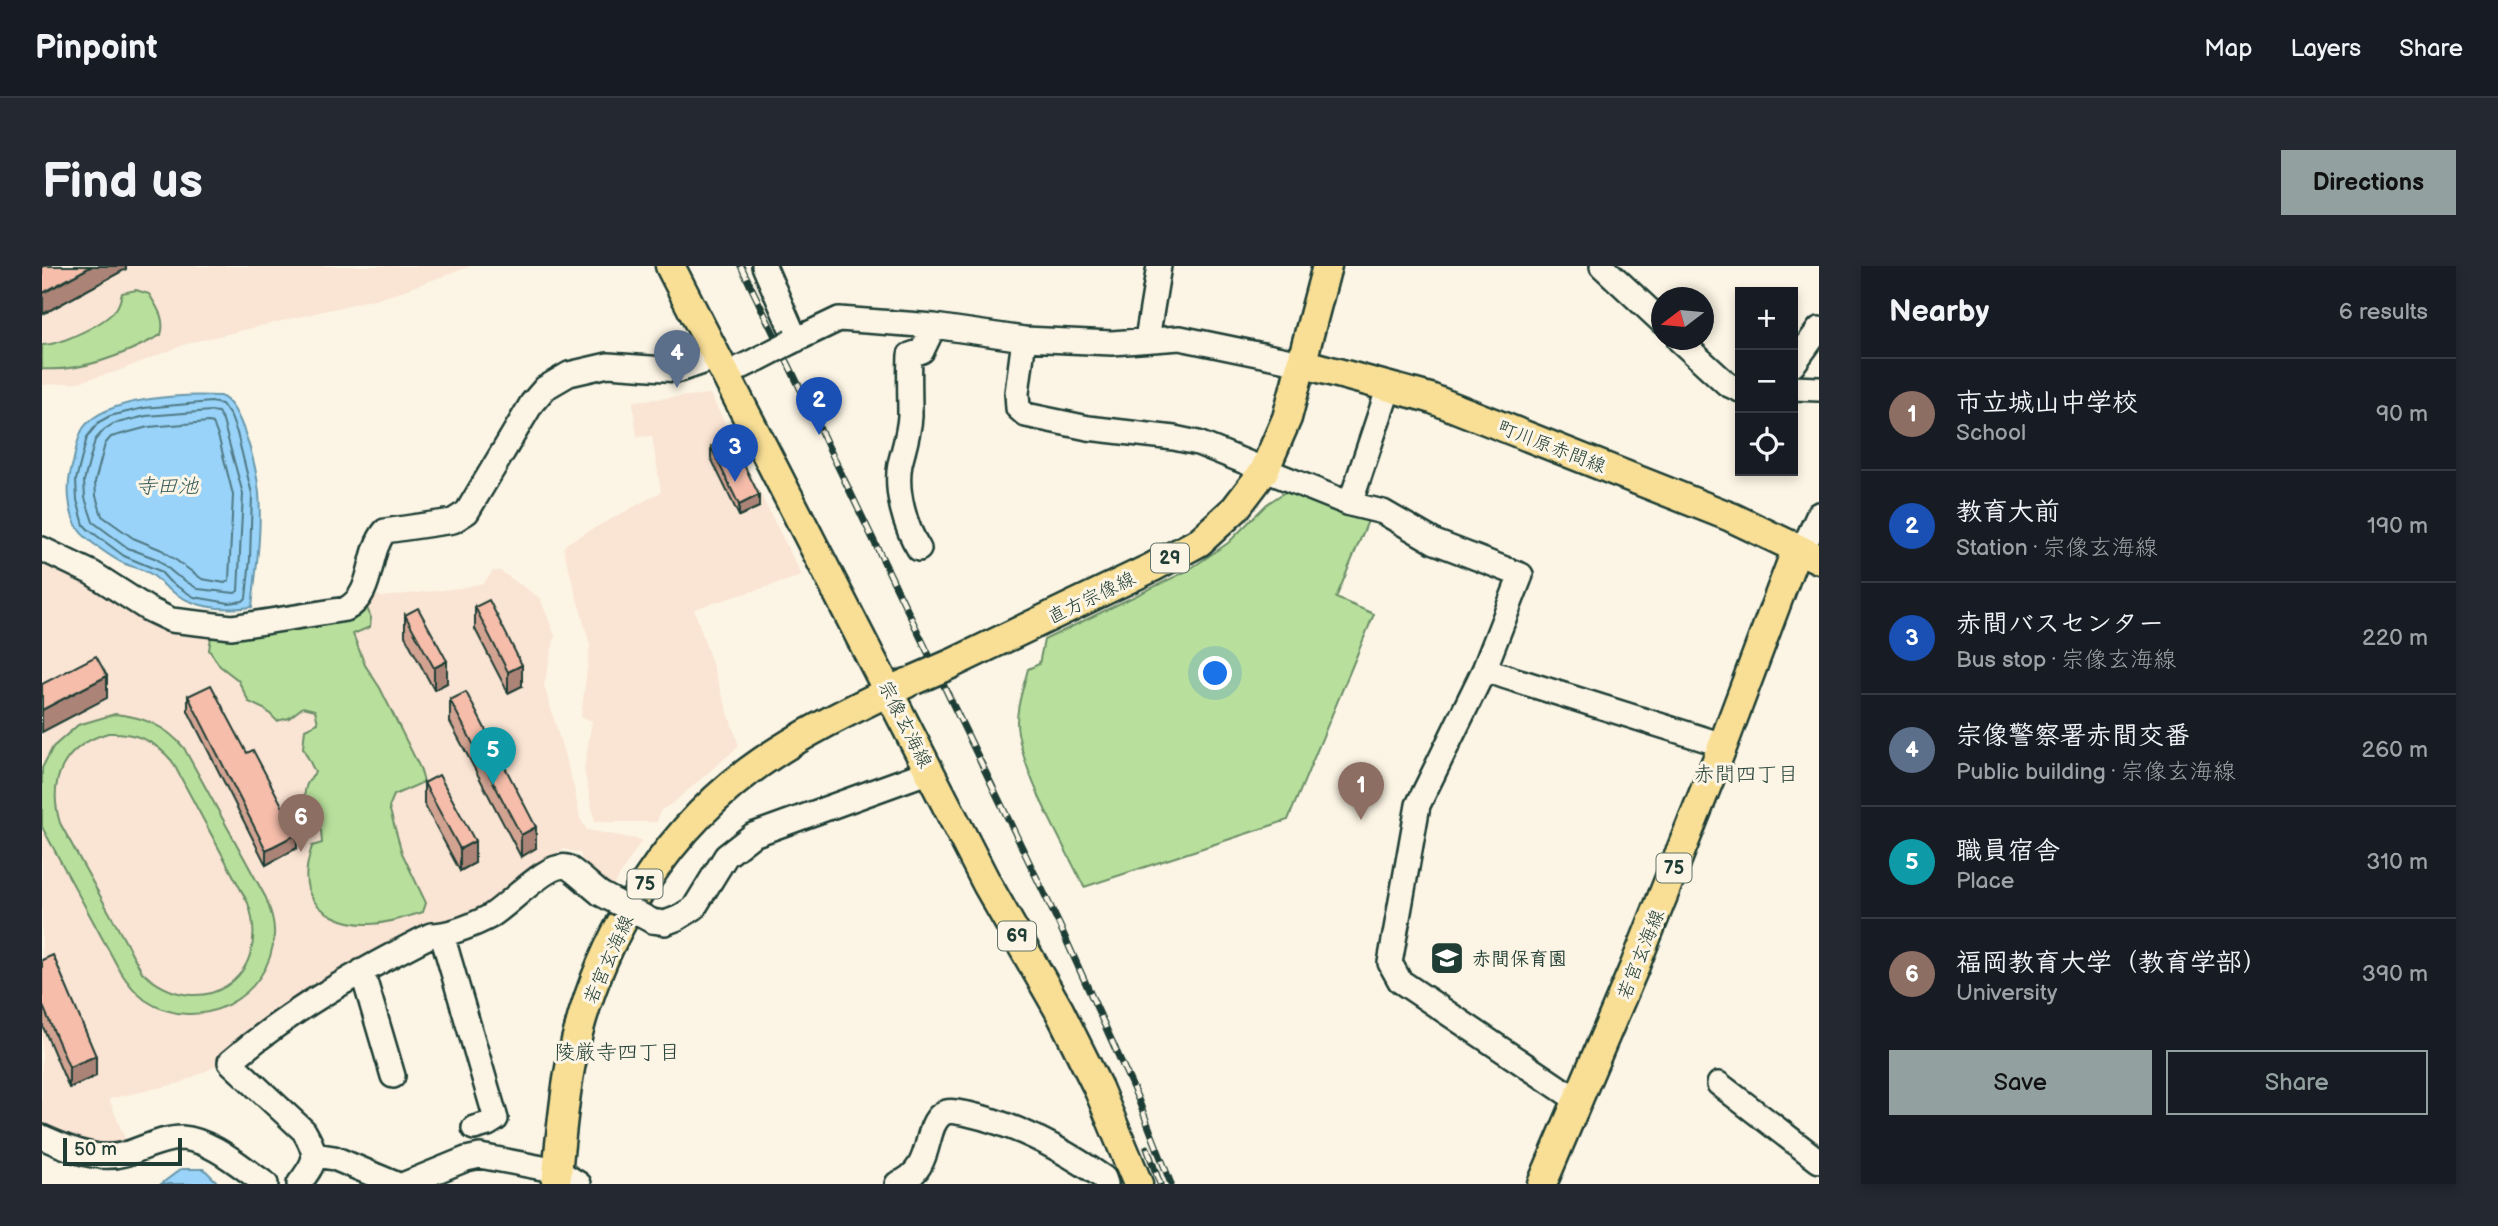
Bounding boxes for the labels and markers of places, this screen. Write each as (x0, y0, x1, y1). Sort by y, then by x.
pin: 4 (654, 330, 700, 388)
pin: 2 (796, 377, 842, 435)
pin: 3 (712, 424, 758, 482)
pin: 5 (470, 727, 516, 785)
pin: 1 (1338, 762, 1384, 820)
pin: 6 (278, 794, 324, 852)
school or university icon: 赤間保育園 (1428, 939, 1466, 977)
place label: 赤間保育園 (1472, 948, 1567, 971)

